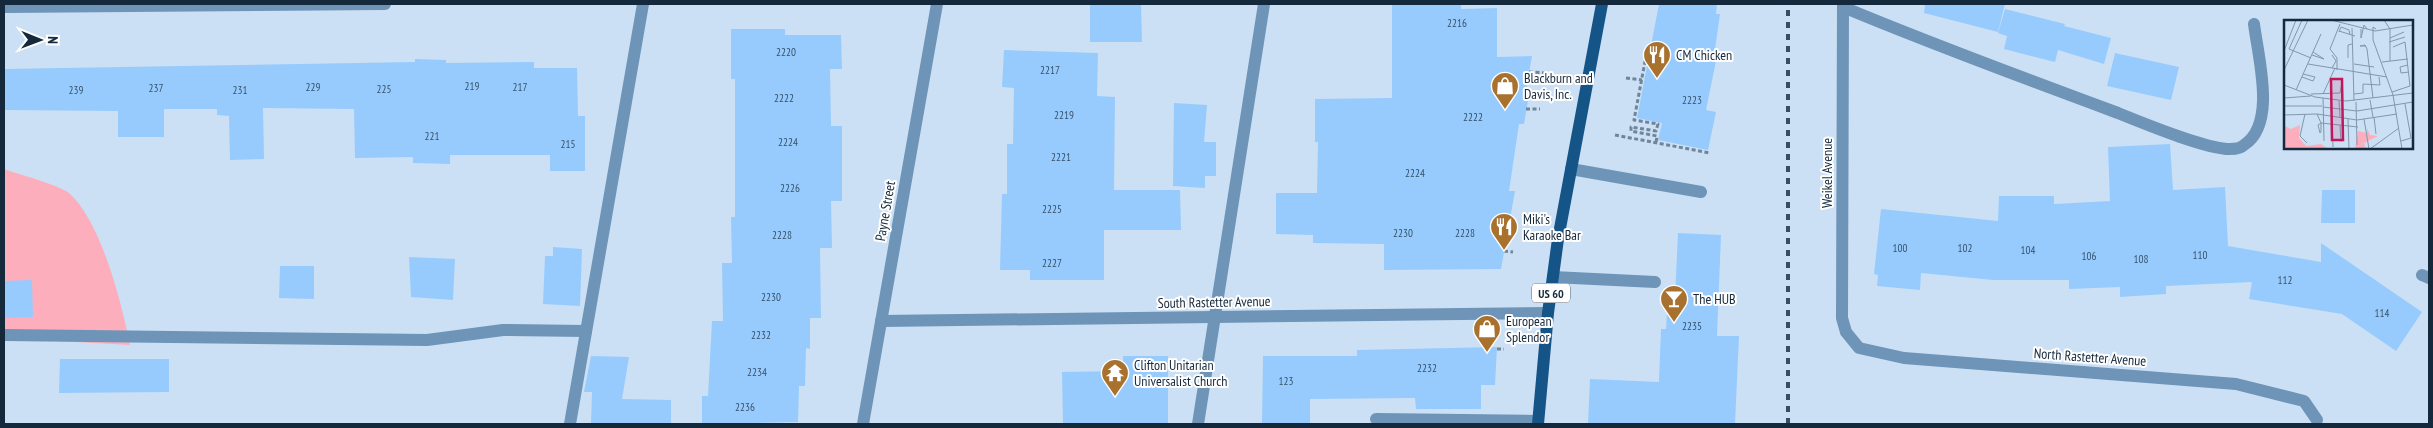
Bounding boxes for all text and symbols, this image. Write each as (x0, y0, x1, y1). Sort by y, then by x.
north arrow (15, 15, 65, 65)
house number: 2216 (1447, 16, 1467, 30)
inset map (2284, 20, 2413, 149)
text: N (44, 36, 62, 44)
restaurant icon: CM Chicken (1642, 40, 1672, 79)
house number: 2220 (776, 45, 796, 59)
place label: CM Chicken (1676, 46, 1732, 64)
house number: 2217 (1040, 63, 1060, 77)
place label: Blackburn and Davis, Inc. (1524, 69, 1593, 103)
shop icon: Blackburn and Davis, Inc. (1490, 71, 1520, 110)
house number: 219 (465, 79, 479, 93)
house number: 229 (306, 80, 320, 94)
house number: 217 (513, 80, 527, 94)
house number: 237 (149, 81, 163, 95)
house number: 225 (377, 82, 391, 96)
house number: 239 (69, 83, 83, 97)
house number: 231 (233, 83, 247, 97)
house number: 2222 (774, 91, 794, 105)
house number: 2223 (1682, 93, 1702, 107)
house number: 2219 (1054, 108, 1074, 122)
house number: 2222 (1463, 110, 1483, 124)
house number: 221 (425, 129, 439, 143)
house number: 2224 (778, 135, 798, 149)
house number: 215 (561, 137, 575, 151)
street label: Weikel Avenue (1818, 138, 1836, 208)
house number: 2221 (1051, 150, 1071, 164)
house number: 2224 (1405, 166, 1425, 180)
street label: Payne Street (871, 179, 899, 242)
house number: 2226 (780, 181, 800, 195)
house number: 2225 (1042, 202, 1062, 216)
place label: Miki's Karaoke Bar (1523, 210, 1581, 244)
restaurant icon: Miki's Karaoke Bar (1489, 212, 1519, 251)
house number: 2230 (1393, 226, 1413, 240)
house number: 2228 (1455, 226, 1475, 240)
house number: 2228 (772, 228, 792, 242)
house number: 100 (1893, 241, 1907, 255)
house number: 102 (1958, 241, 1972, 255)
house number: 104 (2021, 243, 2035, 257)
house number: 110 (2193, 248, 2207, 262)
house number: 106 (2082, 249, 2096, 263)
house number: 108 (2134, 252, 2148, 266)
house number: 2227 (1042, 256, 1062, 270)
house number: 112 (2278, 273, 2292, 287)
road number: US 60 (1532, 284, 1570, 302)
bar icon: The HUB (1659, 284, 1689, 323)
house number: 2230 (761, 290, 781, 304)
place label: The HUB (1693, 290, 1736, 308)
street label: South Rastetter Avenue (1157, 292, 1271, 312)
house number: 114 (2375, 306, 2389, 320)
place label: European Splendor (1506, 312, 1552, 346)
shop icon: European Splendor (1472, 314, 1502, 353)
house number: 2235 (1682, 319, 1702, 333)
house number: 2232 (751, 328, 771, 342)
street label: North Rastetter Avenue (2033, 344, 2147, 370)
place label: Clifton Unitarian Universalist Church (1134, 356, 1227, 390)
temple icon: Clifton Unitarian Universalist Church (1100, 358, 1130, 397)
house number: 2232 (1417, 361, 1437, 375)
house number: 2234 (747, 365, 767, 379)
house number: 123 (1279, 374, 1293, 388)
house number: 2236 (735, 400, 755, 414)

